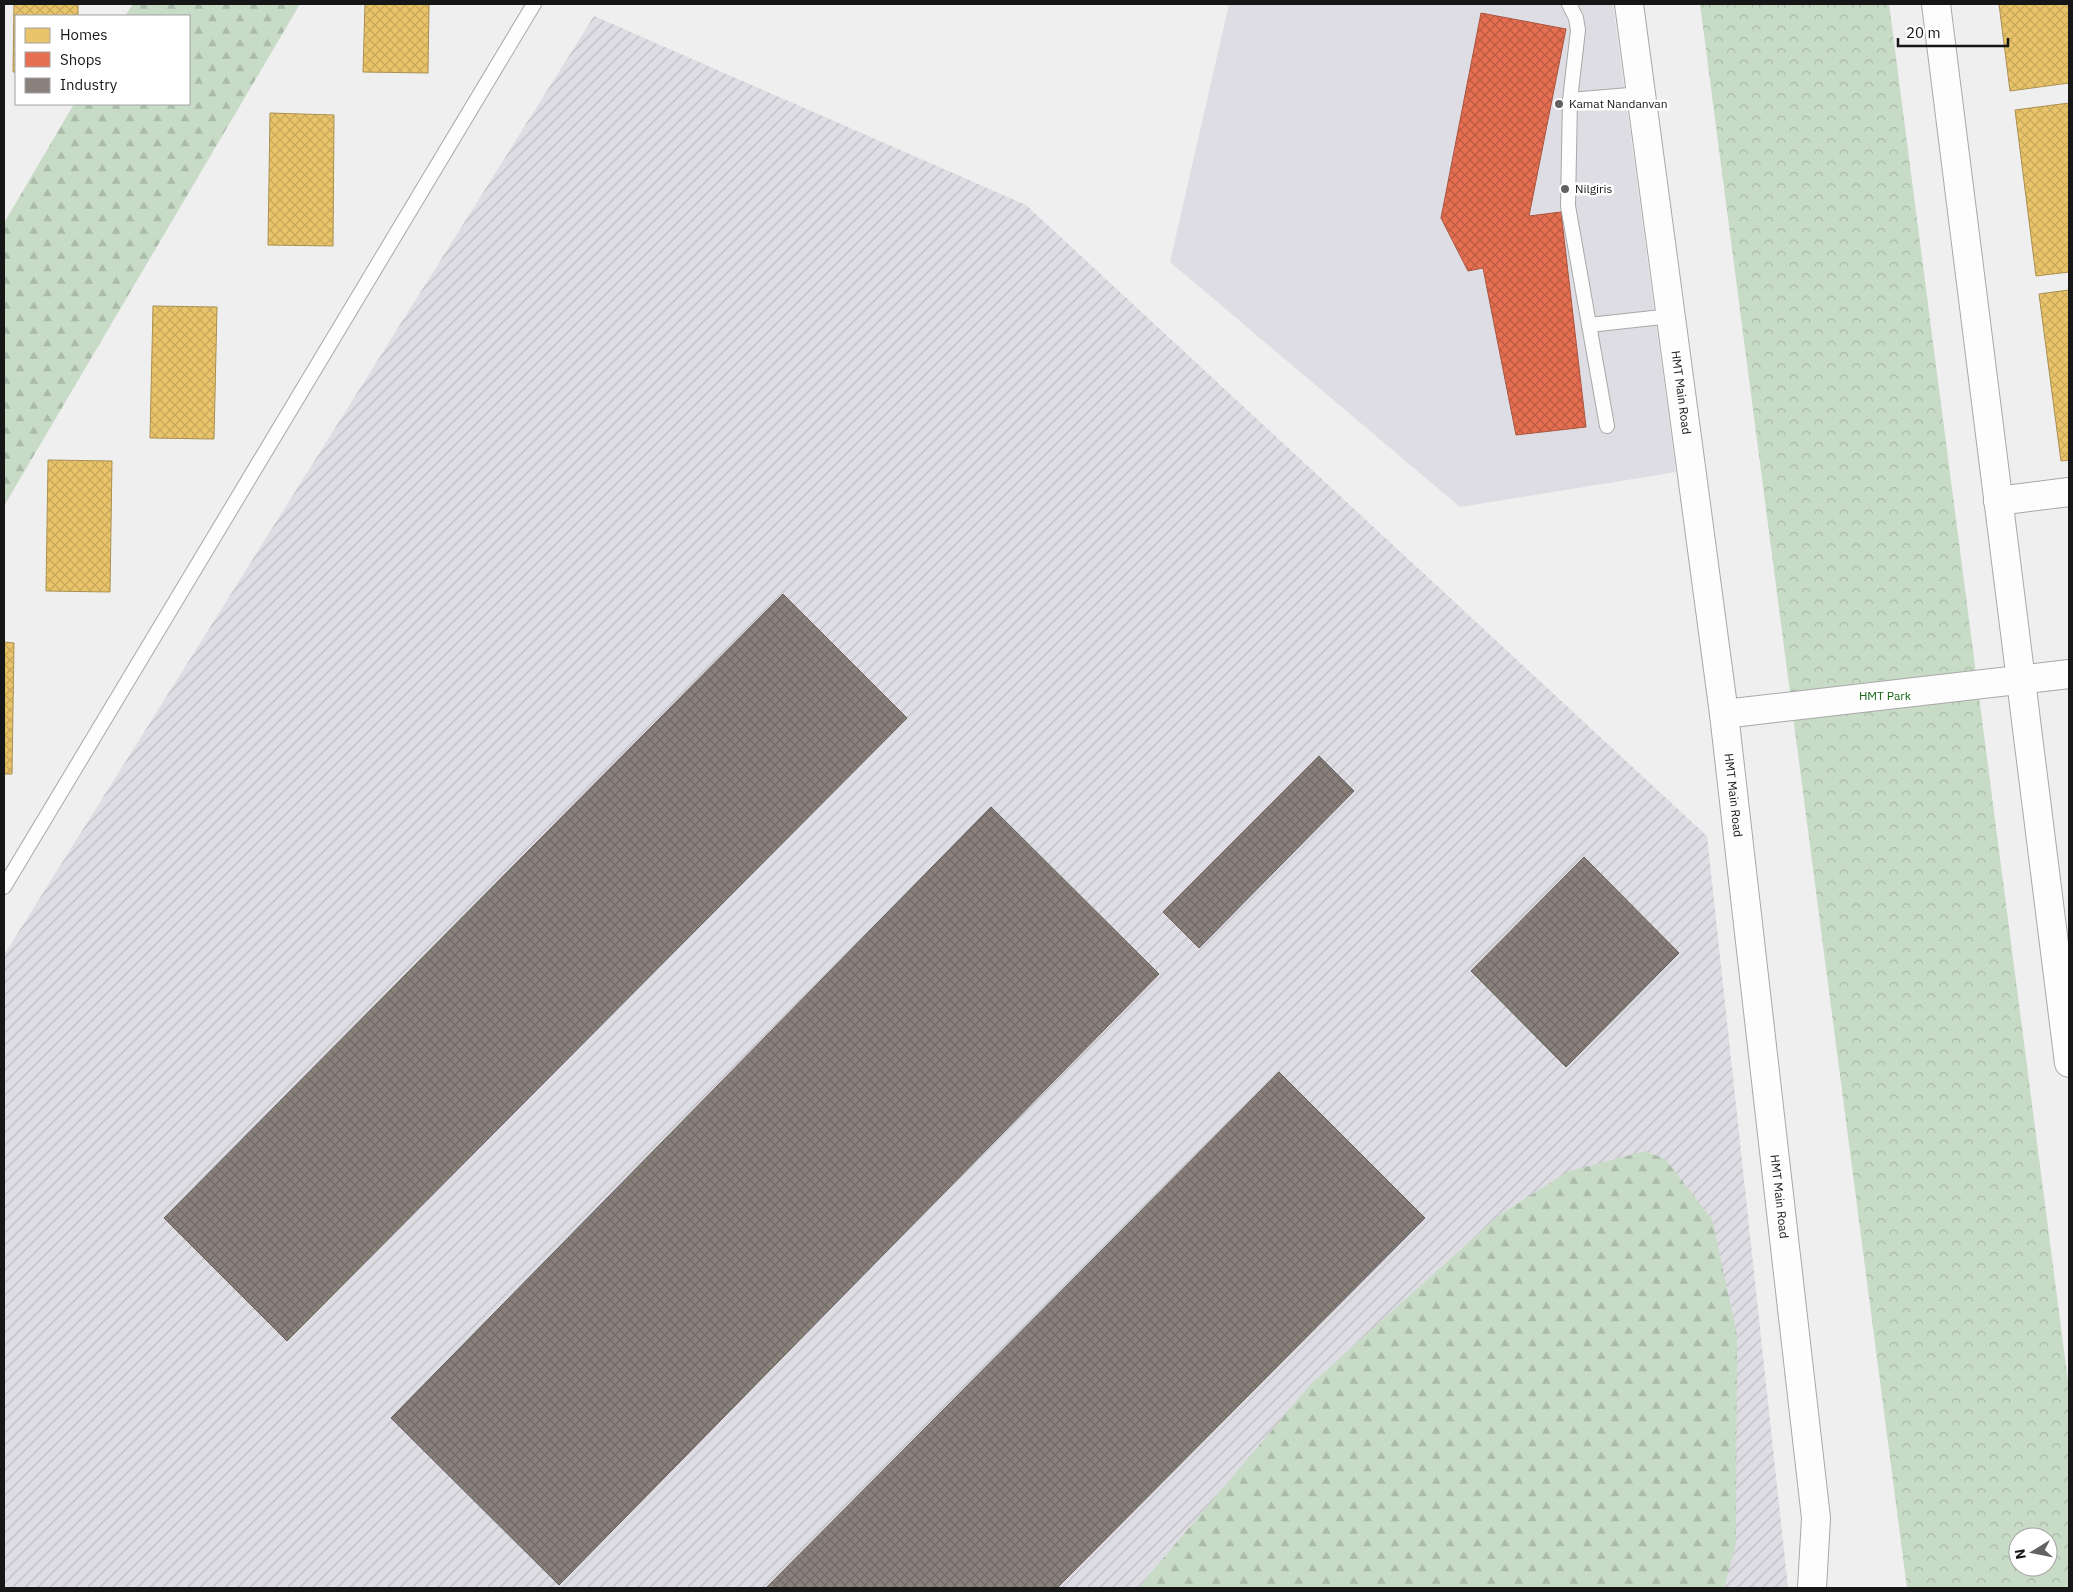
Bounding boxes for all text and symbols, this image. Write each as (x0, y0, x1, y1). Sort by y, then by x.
legend (15, 15, 190, 105)
scale bar (1898, 15, 2008, 47)
text: 20 m (1906, 23, 1941, 42)
text: Homes (60, 25, 108, 44)
text: Shops (60, 50, 102, 69)
text: Industry (60, 75, 118, 94)
place label: Kamat Nandanvan (1569, 96, 1668, 111)
marker: Kamat Nandanvan (1553, 98, 1565, 110)
place label: Nilgiris (1575, 181, 1612, 196)
marker: Nilgiris (1559, 183, 1571, 195)
street label: HMT Main Road (1668, 350, 1695, 435)
park label: HMT Park (1859, 688, 1912, 703)
street label: HMT Main Road (1722, 752, 1746, 838)
street label: HMT Main Road (1767, 1154, 1792, 1239)
north arrow (2008, 1527, 2058, 1577)
text: N (2010, 1548, 2030, 1561)

